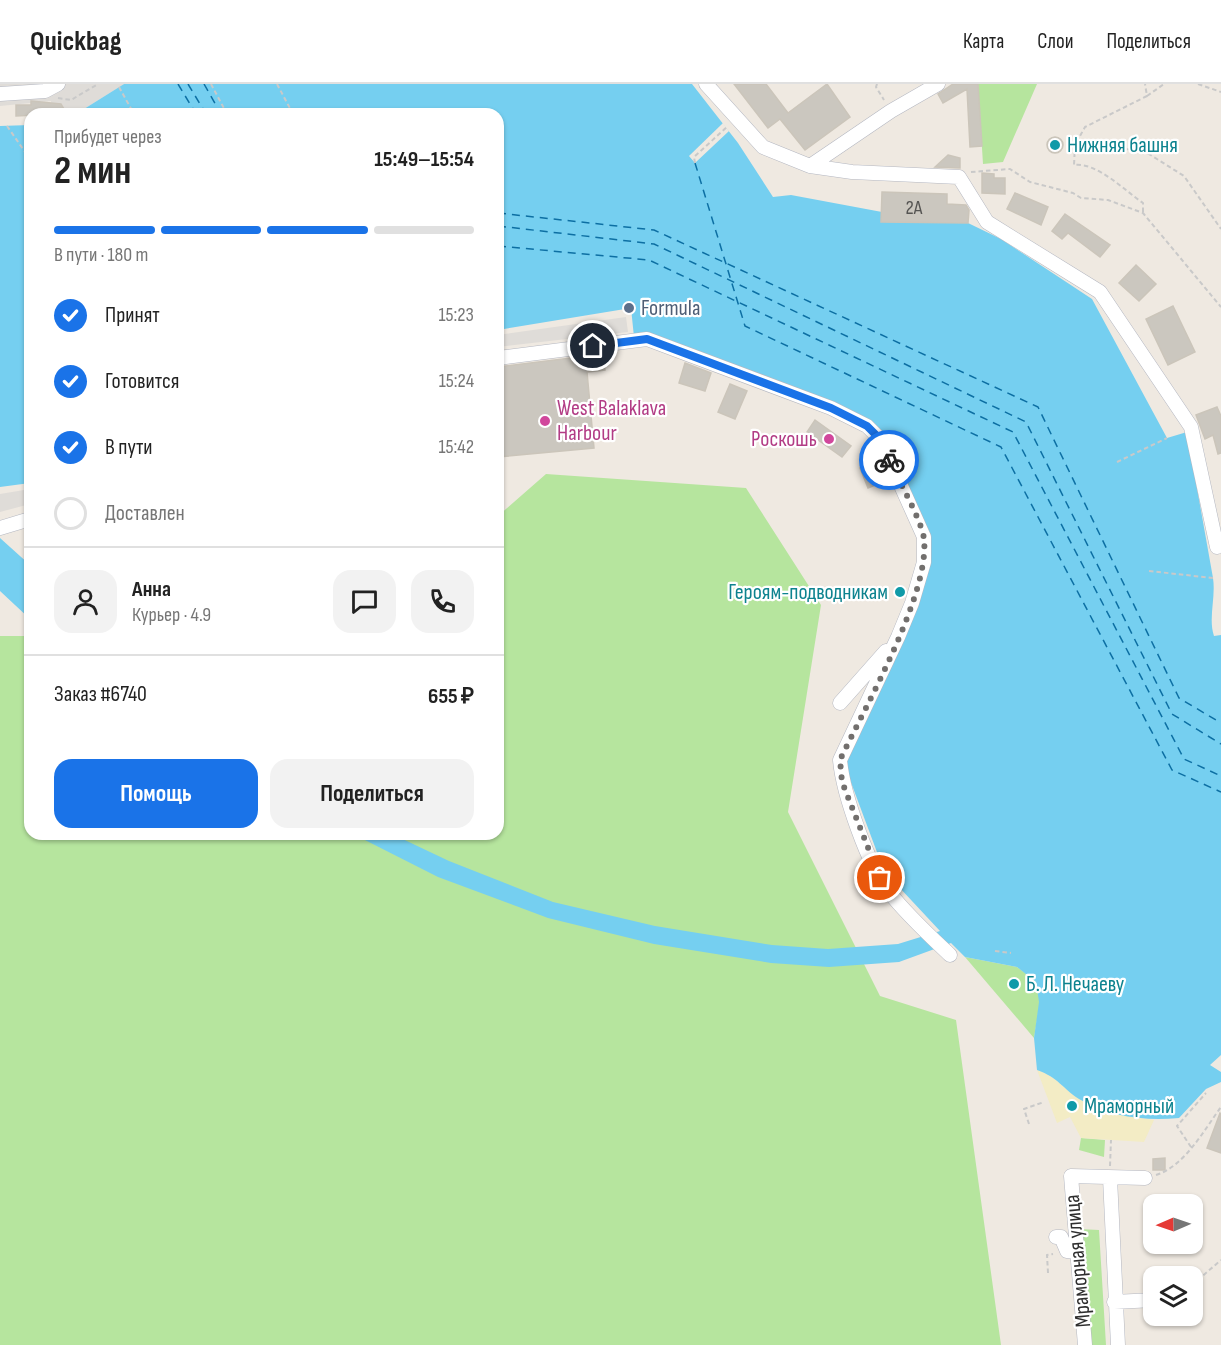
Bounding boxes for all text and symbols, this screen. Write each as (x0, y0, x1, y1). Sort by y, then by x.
text: Quickbag (30, 25, 122, 58)
text: Карта (963, 29, 1004, 54)
text: Слои (1037, 29, 1073, 54)
text: Поделиться (1106, 29, 1191, 54)
text: Прибудет через (54, 125, 162, 149)
place label: Нижняя башня (1067, 132, 1178, 159)
marker: Нижняя башня (1048, 138, 1062, 152)
text: 15:49–15:54 (374, 146, 474, 173)
text: 2 мин (54, 148, 131, 195)
house number: 2А (906, 196, 923, 220)
text: В пути · 180 m (54, 243, 148, 267)
place label: Formula (641, 295, 700, 322)
icon: check (54, 299, 87, 332)
marker: Formula (622, 301, 636, 315)
text: Принят (105, 302, 160, 329)
text: 15:23 (439, 303, 474, 327)
pin (567, 320, 618, 371)
icon: home (576, 329, 609, 362)
icon: check (54, 365, 87, 398)
text: Готовится (105, 368, 179, 395)
text: 15:24 (439, 369, 474, 393)
place label: West Balaklava Harbour (557, 395, 666, 447)
marker: West Balaklava Harbour (538, 414, 552, 428)
place label: Роскошь (751, 426, 817, 453)
courier (859, 430, 919, 490)
icon: check (54, 431, 87, 464)
marker: Роскошь (822, 432, 836, 446)
text: В пути (105, 434, 153, 461)
text: 15:42 (439, 435, 474, 459)
icon: bike (873, 444, 906, 477)
text: Доставлен (105, 500, 185, 527)
button: person (54, 570, 117, 633)
button: chat (333, 570, 396, 633)
button: phone (411, 570, 474, 633)
text: Анна (132, 576, 171, 603)
place label: Героям-подводникам (728, 579, 888, 606)
marker: Героям-подводникам (893, 585, 907, 599)
text: Курьер · 4.9 (132, 603, 211, 627)
text: Заказ #6740 (54, 681, 147, 708)
text: 655 ₽ (428, 683, 474, 710)
button: Помощь (54, 759, 258, 828)
button: Поделиться (270, 759, 474, 828)
pin (854, 852, 905, 903)
icon: bag (863, 861, 896, 894)
place label: Б. Л. Нечаеву (1026, 971, 1125, 998)
marker: Б. Л. Нечаеву (1007, 977, 1021, 991)
place label: Мраморный (1084, 1093, 1174, 1120)
marker: Мраморный (1065, 1099, 1079, 1113)
street label: Мраморная улица (1059, 1194, 1097, 1328)
north arrow (1143, 1194, 1203, 1254)
map controls (1143, 1194, 1203, 1326)
button: layers (1143, 1266, 1203, 1326)

